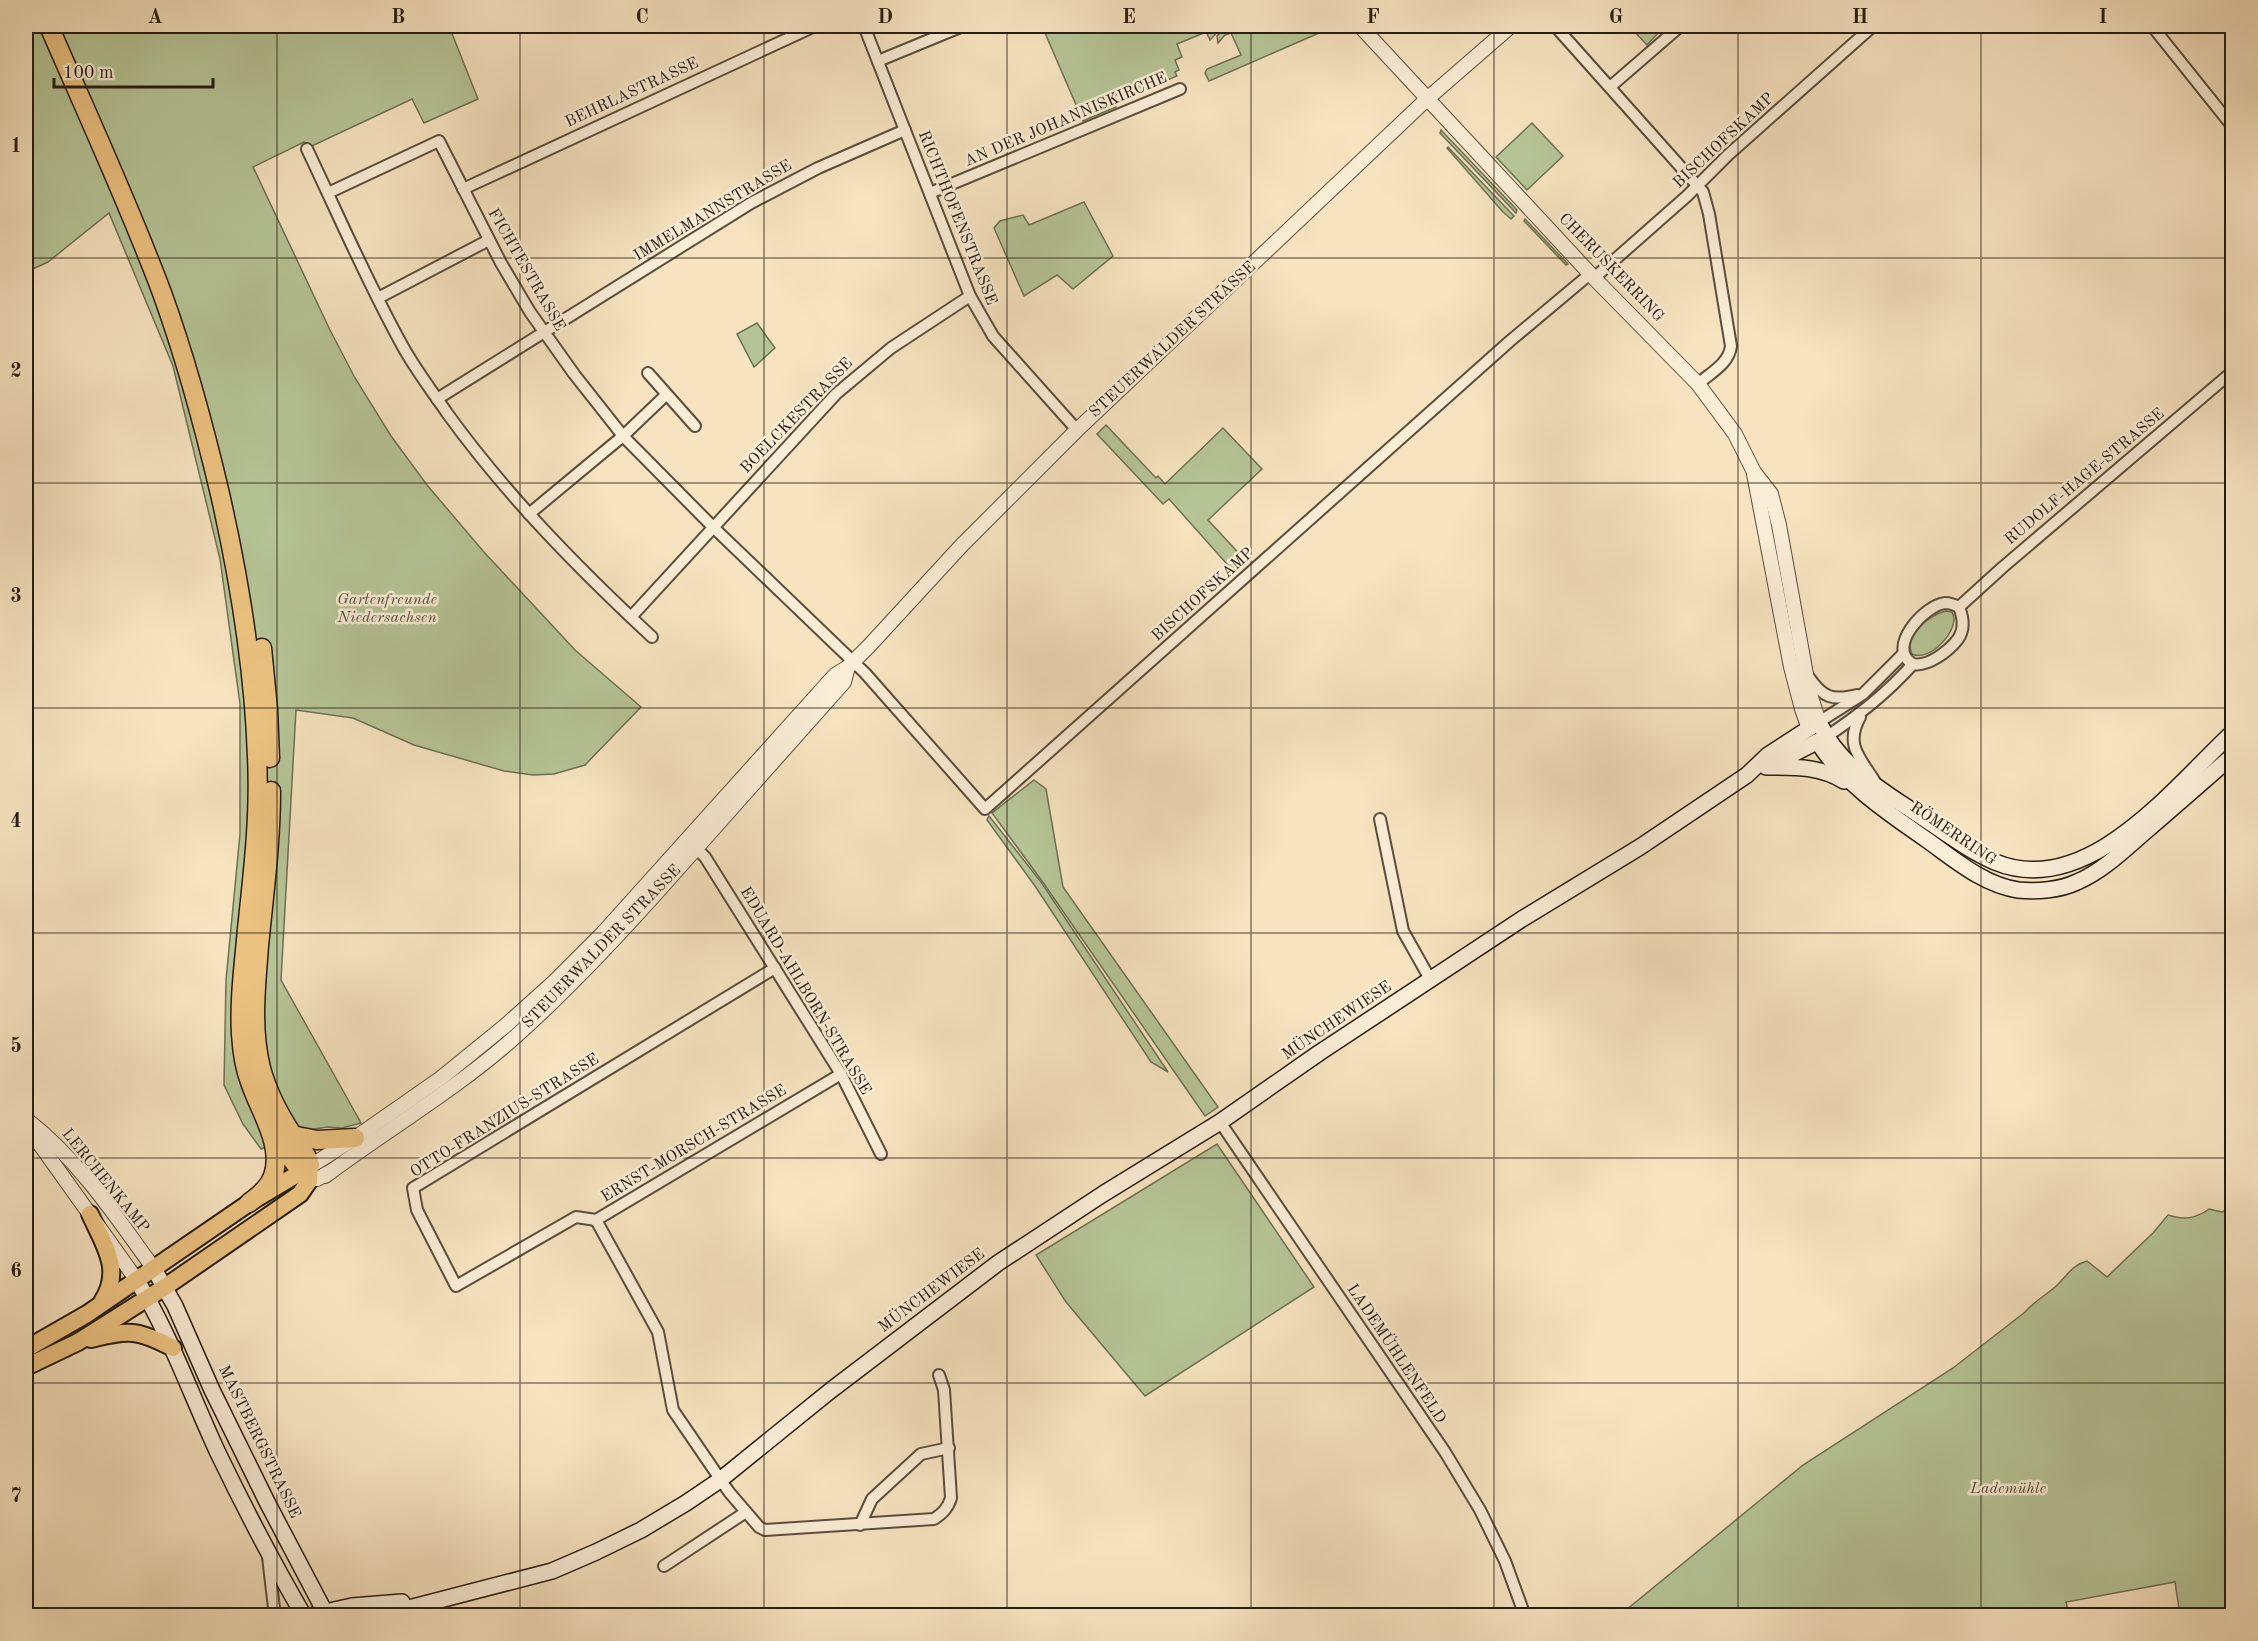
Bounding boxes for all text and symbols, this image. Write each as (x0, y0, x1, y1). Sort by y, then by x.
text: A (147, 8, 163, 28)
text: B (391, 8, 405, 28)
text: C (635, 8, 649, 28)
text: D (877, 8, 893, 28)
text: E (1122, 8, 1136, 28)
text: F (1366, 8, 1380, 28)
text: G (1609, 8, 1623, 28)
text: H (1852, 8, 1868, 28)
text: I (2099, 8, 2107, 28)
scale bar (54, 51, 213, 89)
street label: BEHRLASTRASSE (563, 55, 701, 131)
text: 100 m (63, 64, 114, 82)
street label: AN DER JOHANNISKIRCHE (962, 70, 1170, 170)
street label: BISCHOFSKAMP (1671, 90, 1777, 192)
street label: RICHTHOFENSTRASSE (915, 129, 999, 307)
text: 1 (10, 137, 22, 157)
street label: IMMELMANNSTRASSE (631, 158, 795, 264)
street label: FICHTESTRASSE (484, 206, 568, 334)
street label: CHERUSKERRING (1555, 211, 1667, 326)
street label: STEUERWALDER STRASSE (1087, 259, 1259, 421)
street label: BOELCKESTRASSE (738, 355, 856, 477)
text: 2 (10, 362, 22, 382)
street label: RUDOLF-HAGE-STRASSE (2002, 406, 2168, 548)
street label: BISCHOFSKAMP (1149, 545, 1257, 645)
text: 3 (10, 587, 22, 607)
park label: Gartenfreunde Niedersachsen (336, 592, 437, 626)
street label: RÖMERRING (1907, 796, 2002, 869)
text: 4 (10, 812, 22, 832)
street label: STEUERWALDER STRASSE (520, 862, 684, 1032)
street label: EDUARD-AHLBORN-STRASSE (737, 884, 873, 1098)
street label: MÜNCHEWIESE (1277, 975, 1395, 1063)
text: 5 (10, 1036, 22, 1057)
street label: OTTO-FRANZIUS-STRASSE (408, 1051, 602, 1181)
street label: ERNST-MORSCH-STRASSE (598, 1082, 790, 1206)
street label: LERCHENKAMP (58, 1126, 152, 1236)
street label: MÜNCHEWIESE (874, 1243, 988, 1336)
text: 6 (10, 1262, 22, 1282)
street label: LADEMÜHLENFELD (1343, 1279, 1452, 1426)
street label: MASTBERGSTRASSE (215, 1363, 303, 1521)
park label: Lademühle (1969, 1481, 2046, 1497)
text: 7 (10, 1487, 22, 1507)

